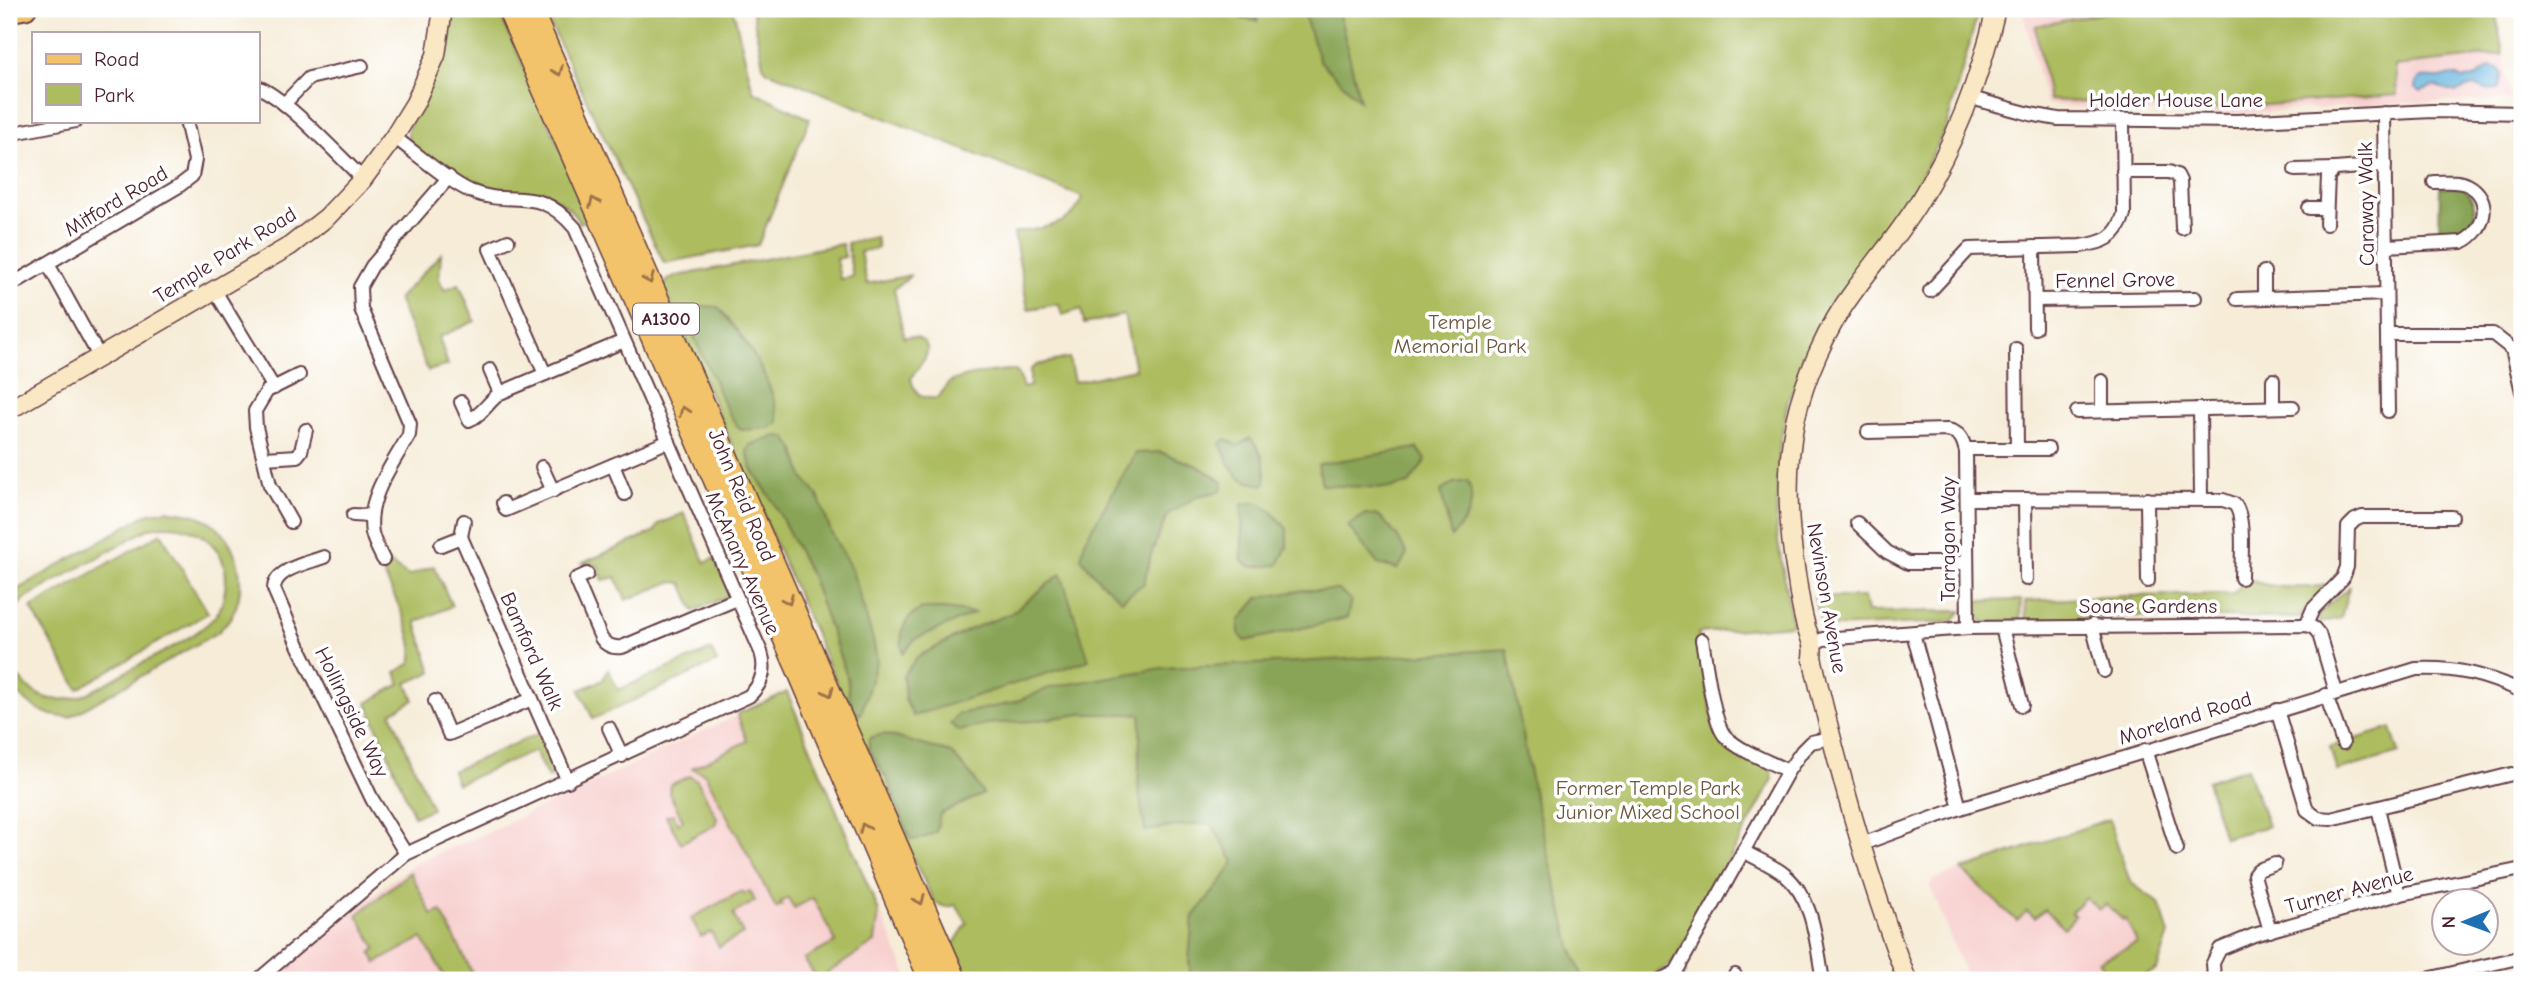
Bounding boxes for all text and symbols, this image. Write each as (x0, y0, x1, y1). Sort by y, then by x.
legend (32, 32, 259, 122)
text: Road (94, 47, 139, 71)
one-way arrow (549, 64, 563, 76)
text: Park (94, 83, 134, 107)
street label: Holder House Lane (2089, 88, 2263, 112)
street label: Caraway Walk (2353, 142, 2379, 266)
street label: Mitford Road (60, 161, 172, 241)
one-way arrow (588, 197, 602, 209)
street label: Temple Park Road (150, 202, 300, 308)
street label: Fennel Grove (2055, 267, 2175, 293)
one-way arrow (641, 272, 655, 285)
road number: A1300 (633, 304, 699, 334)
park label: Temple Memorial Park (1394, 310, 1526, 358)
one-way arrow (679, 405, 693, 417)
street label: John Reid Road (703, 425, 781, 565)
street label: Tarragon Way (1936, 476, 1960, 601)
street label: McAnany Avenue (701, 488, 785, 638)
street label: Nevinson Avenue (1802, 521, 1852, 675)
street label: Bamford Walk (495, 589, 569, 713)
one-way arrow (780, 593, 794, 606)
street label: Soane Gardens (2079, 594, 2217, 618)
street label: Hollingside Way (310, 643, 394, 782)
one-way arrow (820, 685, 834, 697)
street label: Moreland Road (2116, 686, 2254, 750)
park label: Former Temple Park Junior Mixed School (1556, 776, 1740, 824)
one-way arrow (858, 823, 872, 835)
street label: Turner Avenue (2282, 861, 2416, 919)
north arrow (2430, 888, 2500, 958)
one-way arrow (912, 894, 926, 906)
text: N (2438, 916, 2460, 929)

